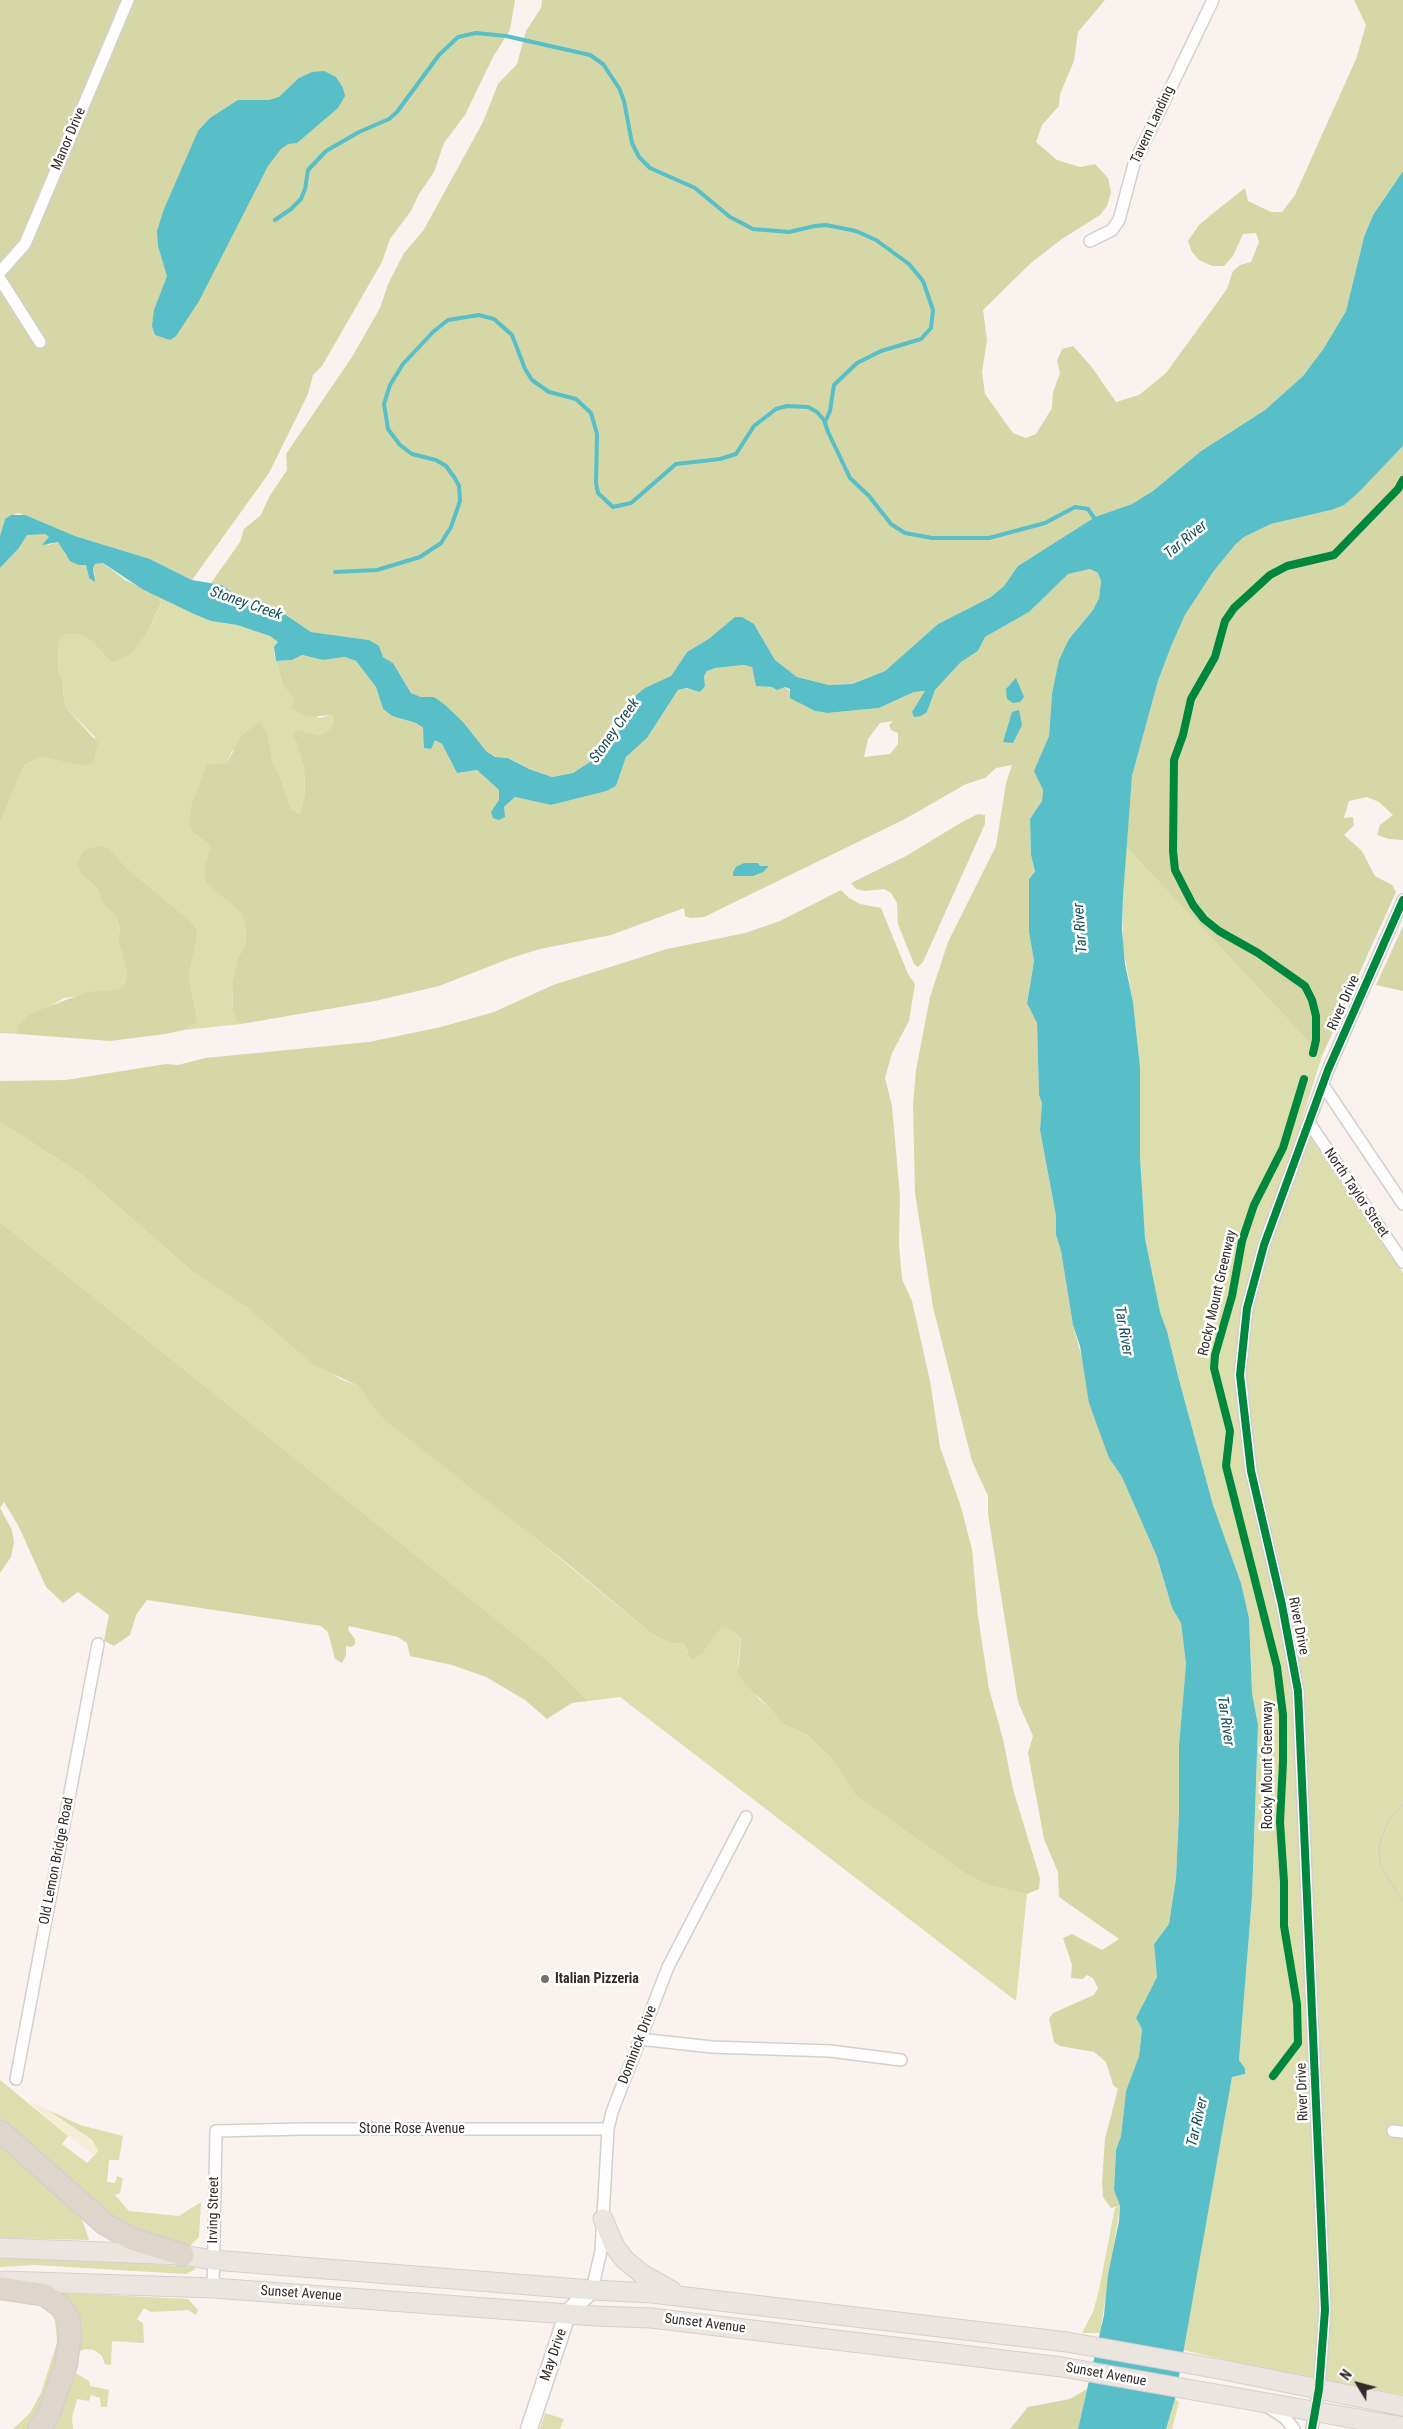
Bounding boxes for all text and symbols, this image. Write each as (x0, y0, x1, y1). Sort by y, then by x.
street label: Tavern Landing (1128, 83, 1178, 167)
street label: Manor Drive (48, 105, 90, 173)
water label: Tar River (1161, 517, 1211, 563)
water label: Stoney Creek (208, 583, 284, 625)
water label: Stoney Creek (586, 695, 644, 767)
water label: Tar River (1070, 902, 1092, 954)
street label: River Drive (1324, 973, 1364, 1033)
street label: North Taylor Street (1320, 1145, 1392, 1241)
street label: Rocky Mount Greenway (1195, 1228, 1241, 1358)
water label: Tar River (1110, 1305, 1136, 1357)
street label: River Drive (1284, 1596, 1312, 1656)
water label: Tar River (1213, 1695, 1237, 1747)
street label: Rocky Mount Greenway (1260, 1701, 1276, 1829)
street label: Old Lemon Bridge Road (36, 1796, 78, 1926)
place label: Italian Pizzeria (555, 1971, 639, 1987)
marker: Italian Pizzeria (539, 1973, 551, 1985)
street label: Dominick Drive (615, 2003, 661, 2087)
street label: River Drive (1294, 2062, 1312, 2122)
water label: Tar River (1184, 2096, 1212, 2148)
street label: Stone Rose Avenue (359, 2121, 465, 2137)
street label: Irving Street (205, 2176, 223, 2244)
street label: Sunset Avenue (260, 2283, 342, 2305)
street label: Sunset Avenue (664, 2311, 746, 2337)
street label: May Drive (537, 2327, 571, 2383)
north arrow (1333, 2359, 1383, 2409)
street label: Sunset Avenue (1064, 2360, 1148, 2390)
text: N (1337, 2367, 1355, 2383)

